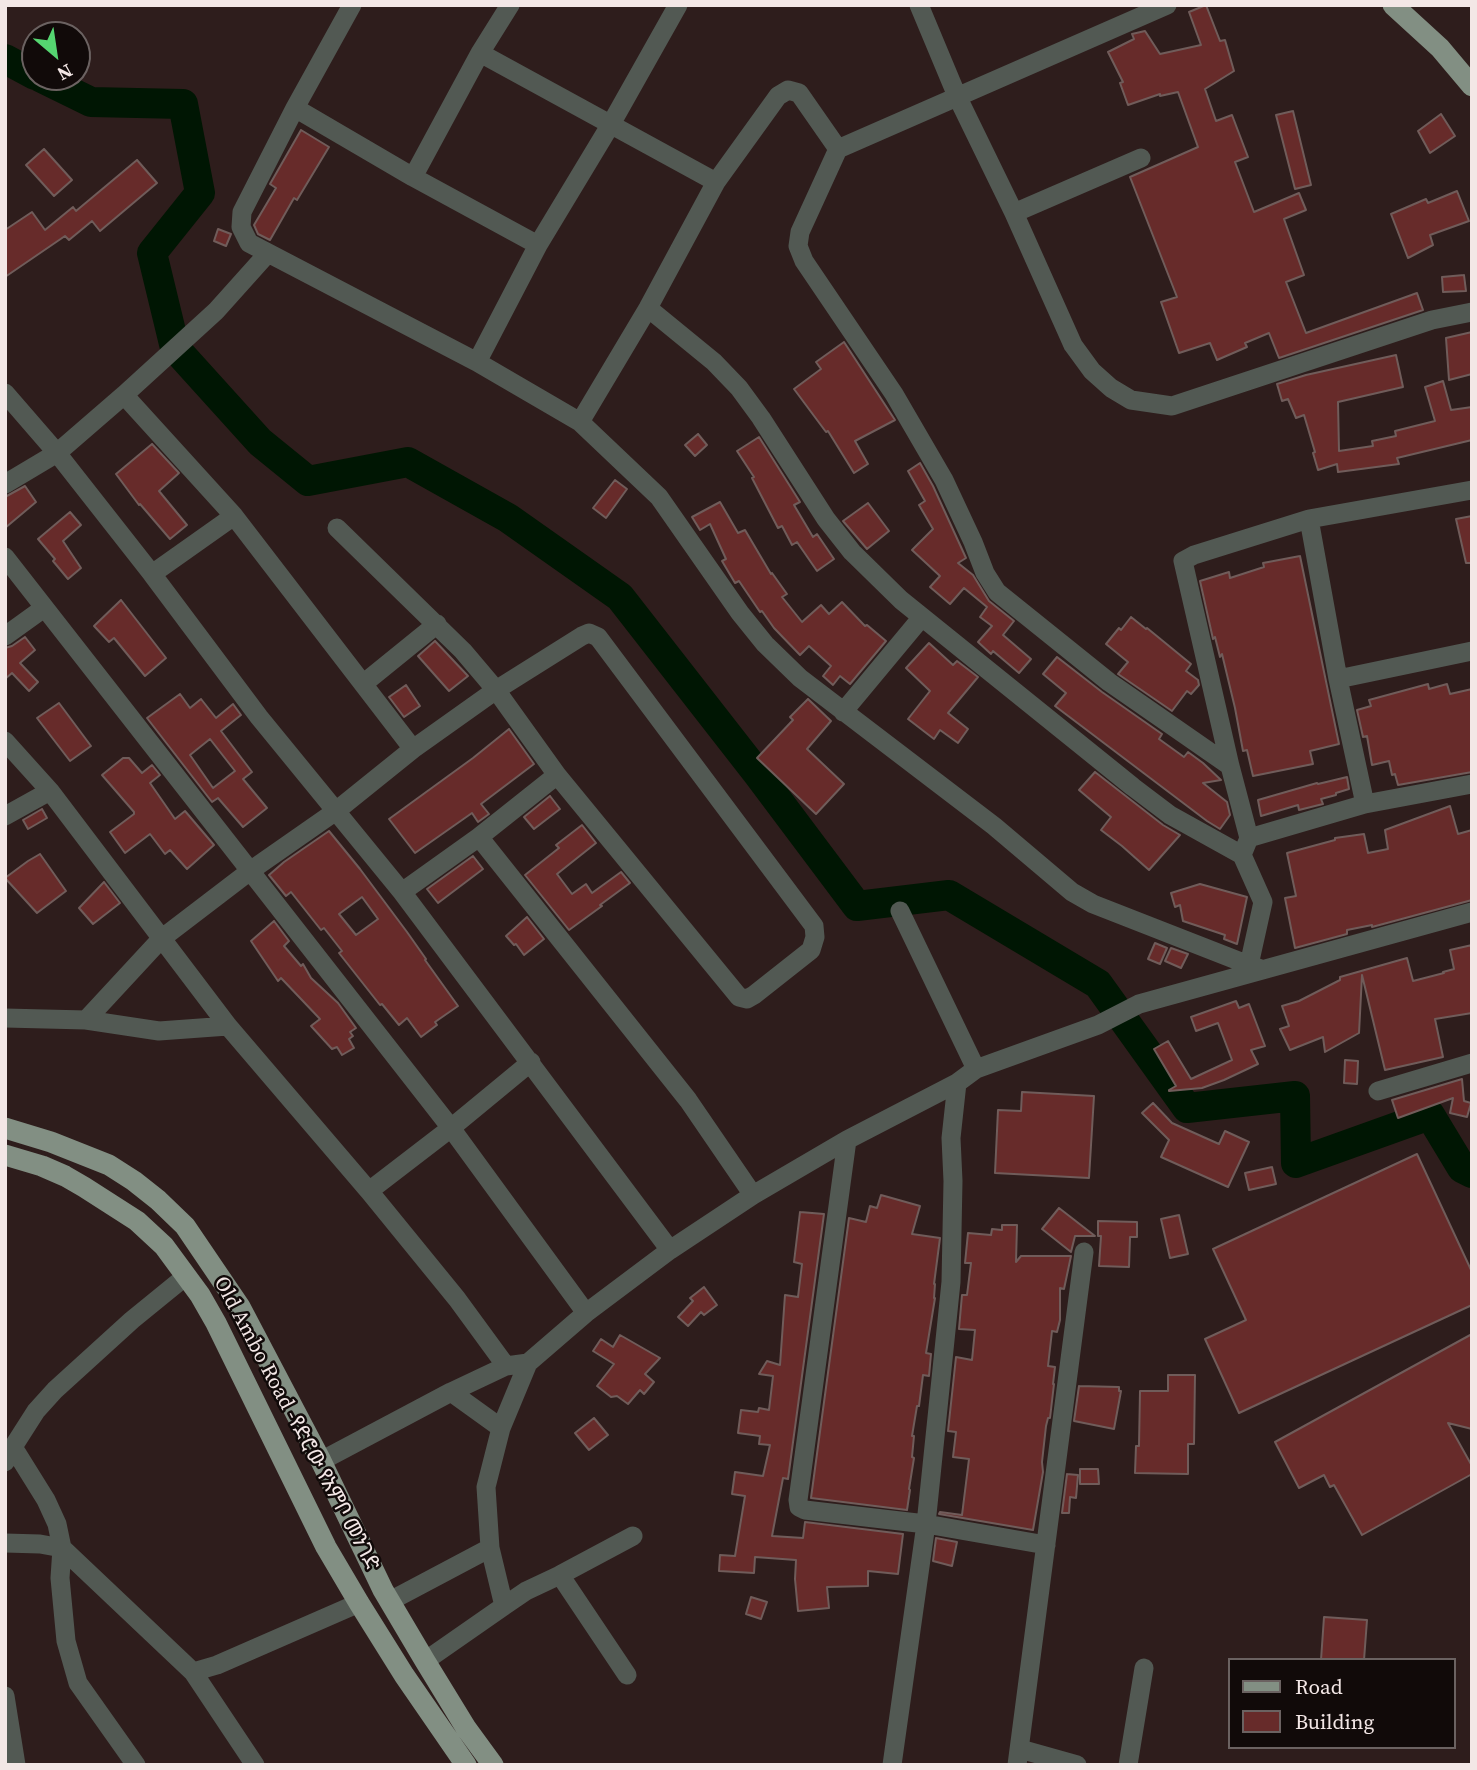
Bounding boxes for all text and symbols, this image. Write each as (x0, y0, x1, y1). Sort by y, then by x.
north arrow (21, 21, 91, 91)
text: N (53, 58, 78, 87)
street label: Old Ambo Road -የድሮው የአምቦ መንገድ (208, 1273, 384, 1575)
legend (1228, 1658, 1456, 1749)
text: Road (1295, 1672, 1343, 1701)
text: Building (1295, 1707, 1374, 1736)

